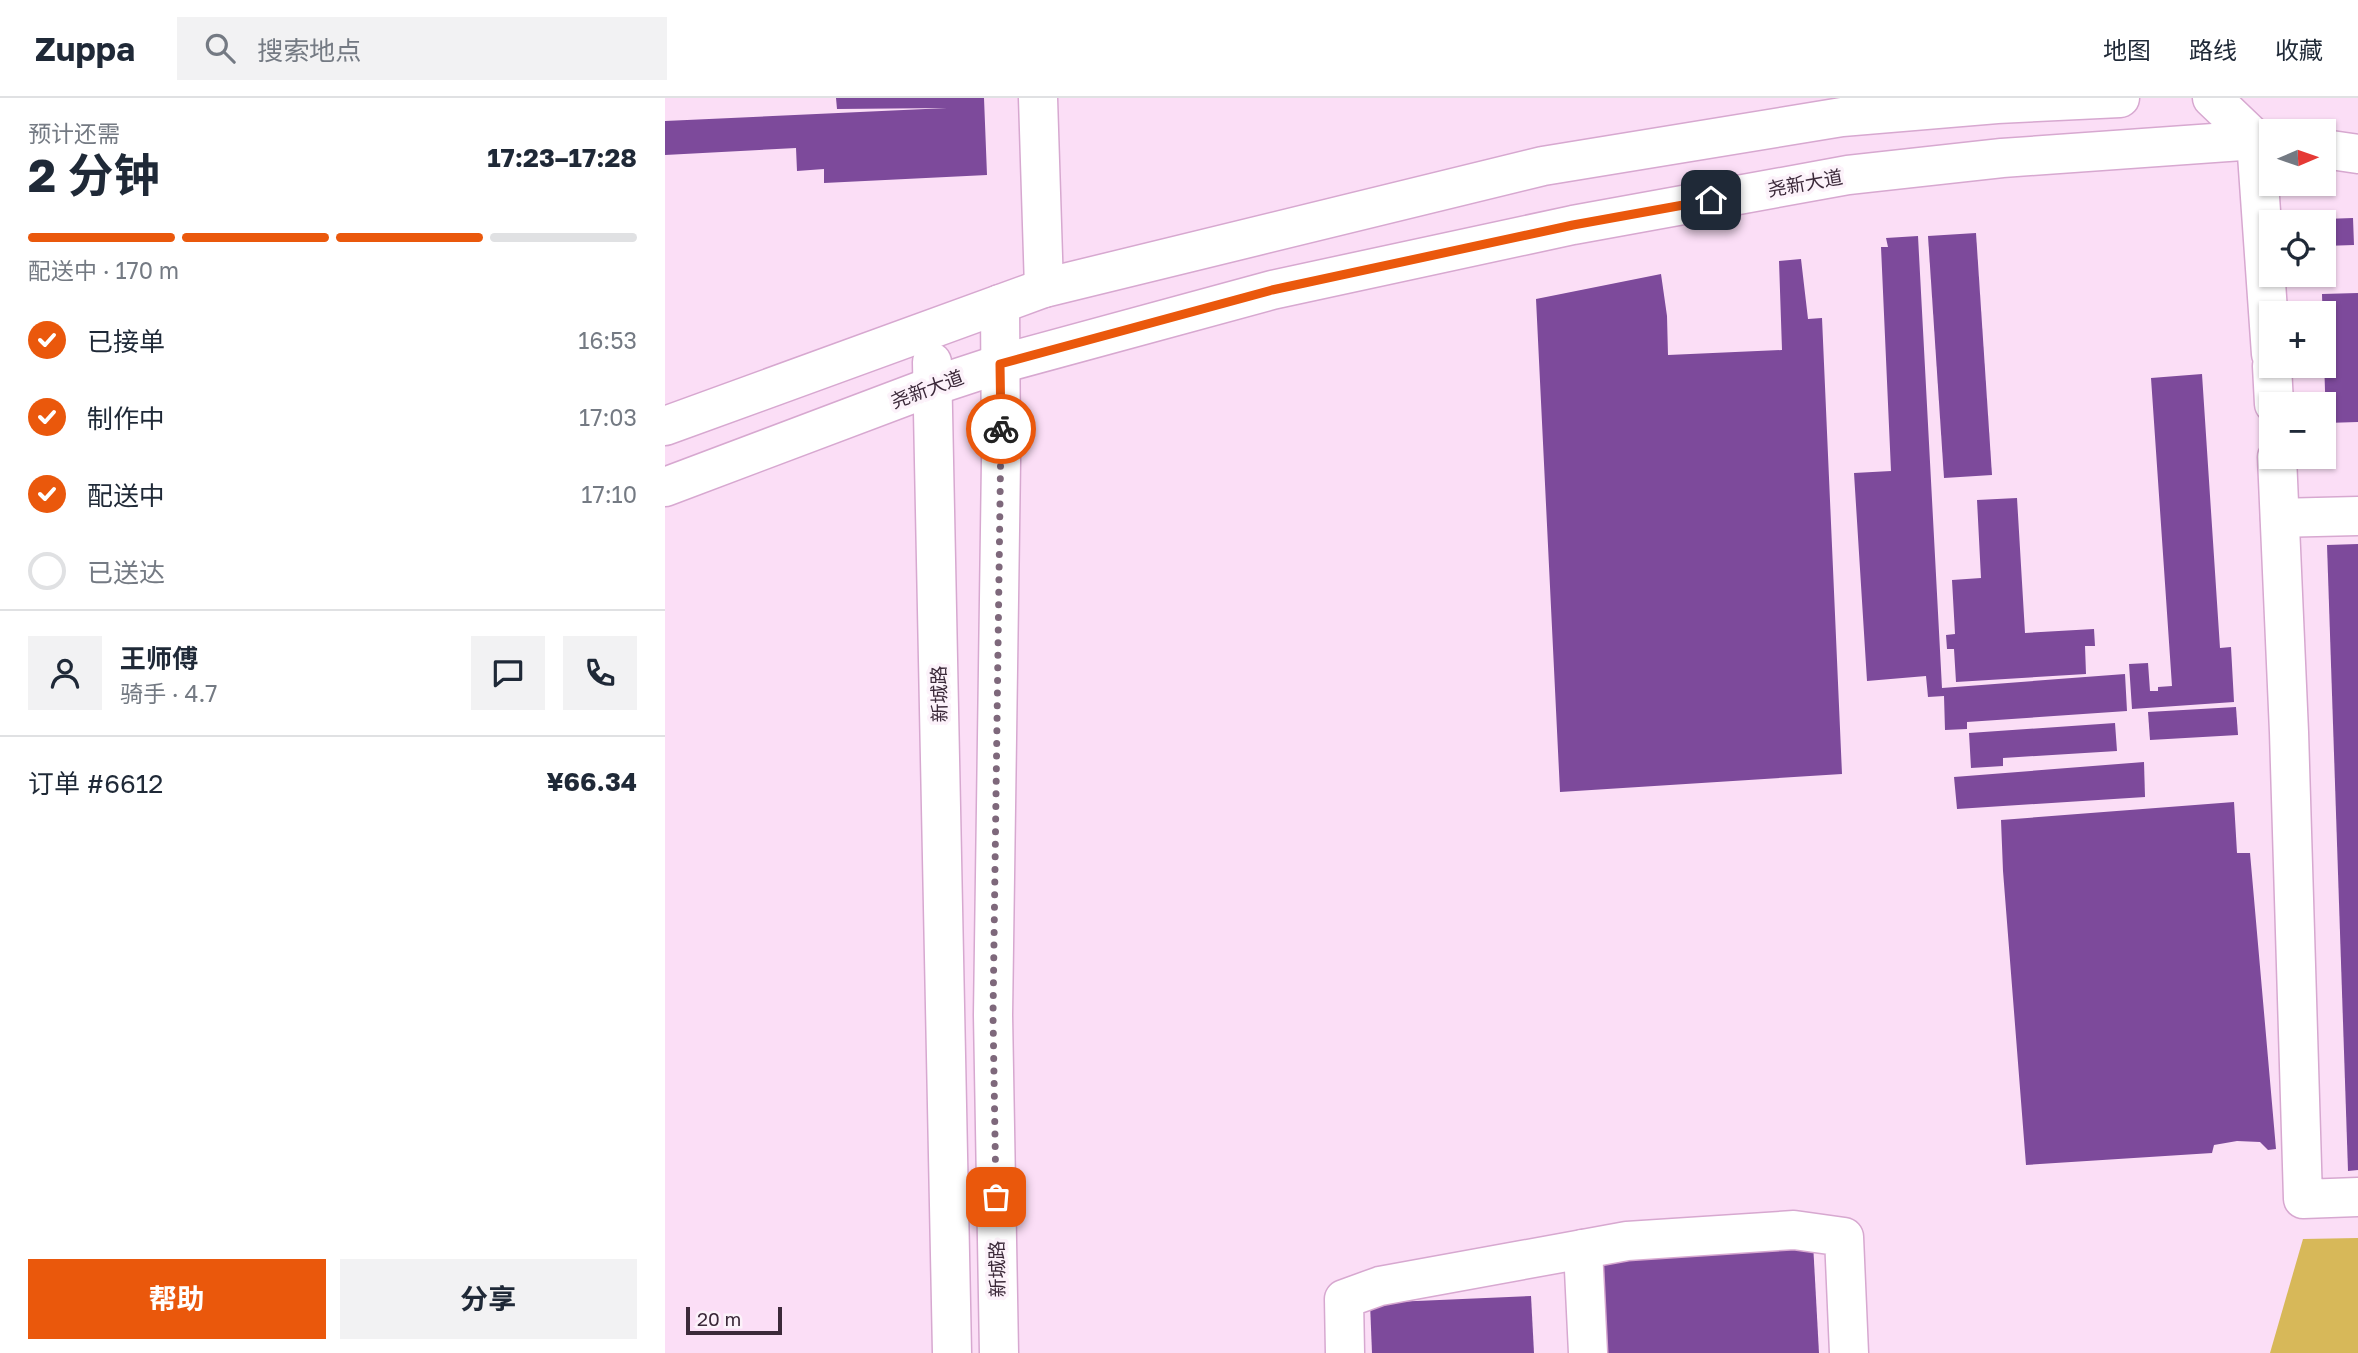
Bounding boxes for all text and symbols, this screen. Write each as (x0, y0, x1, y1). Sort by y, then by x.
search box (177, 17, 667, 80)
text: Zuppa (35, 29, 135, 68)
icon: search (201, 29, 239, 67)
text: 搜索地点 (257, 35, 361, 66)
text: 地图 (2103, 35, 2151, 64)
text: 路线 (2189, 35, 2237, 64)
text: 收藏 (2275, 35, 2323, 64)
text: 预计还需 (28, 119, 120, 147)
north arrow (2259, 119, 2336, 196)
map controls (2259, 119, 2336, 469)
text: 17:23–17:28 (487, 142, 637, 173)
text: 2 分钟 (28, 147, 160, 202)
street label: 尧新大道 (1765, 165, 1844, 200)
pin (1681, 170, 1741, 230)
icon: home (1692, 181, 1730, 219)
button: locate (2259, 210, 2336, 287)
text: 配送中 · 170 m (28, 256, 179, 284)
button: + (2259, 301, 2336, 378)
icon: check (28, 321, 66, 359)
text: 已接单 (87, 326, 165, 357)
text: 16:53 (578, 326, 637, 354)
street label: 尧新大道 (887, 365, 966, 412)
button: − (2259, 392, 2336, 469)
courier (966, 394, 1036, 464)
icon: check (28, 398, 66, 436)
text: 制作中 (87, 403, 165, 434)
text: 17:03 (579, 403, 637, 431)
icon: bike (982, 410, 1020, 448)
icon: check (28, 475, 66, 513)
text: 配送中 (87, 480, 165, 511)
text: 17:10 (581, 480, 637, 508)
text: 已送达 (87, 557, 165, 588)
button: person (28, 636, 102, 710)
button: chat (471, 636, 545, 710)
button: phone (563, 636, 637, 710)
text: 王师傅 (120, 643, 198, 674)
street label: 新城路 (927, 665, 950, 723)
text: 骑手 · 4.7 (120, 679, 218, 707)
text: ¥66.34 (546, 766, 637, 797)
text: 订单 #6612 (28, 768, 163, 799)
pin (966, 1167, 1026, 1227)
icon: bag (977, 1178, 1015, 1216)
street label: 新城路 (985, 1240, 1008, 1298)
button: 帮助 (28, 1259, 326, 1339)
button: 分享 (340, 1259, 637, 1339)
scale bar (686, 1304, 782, 1336)
text: 20 m (697, 1307, 741, 1330)

